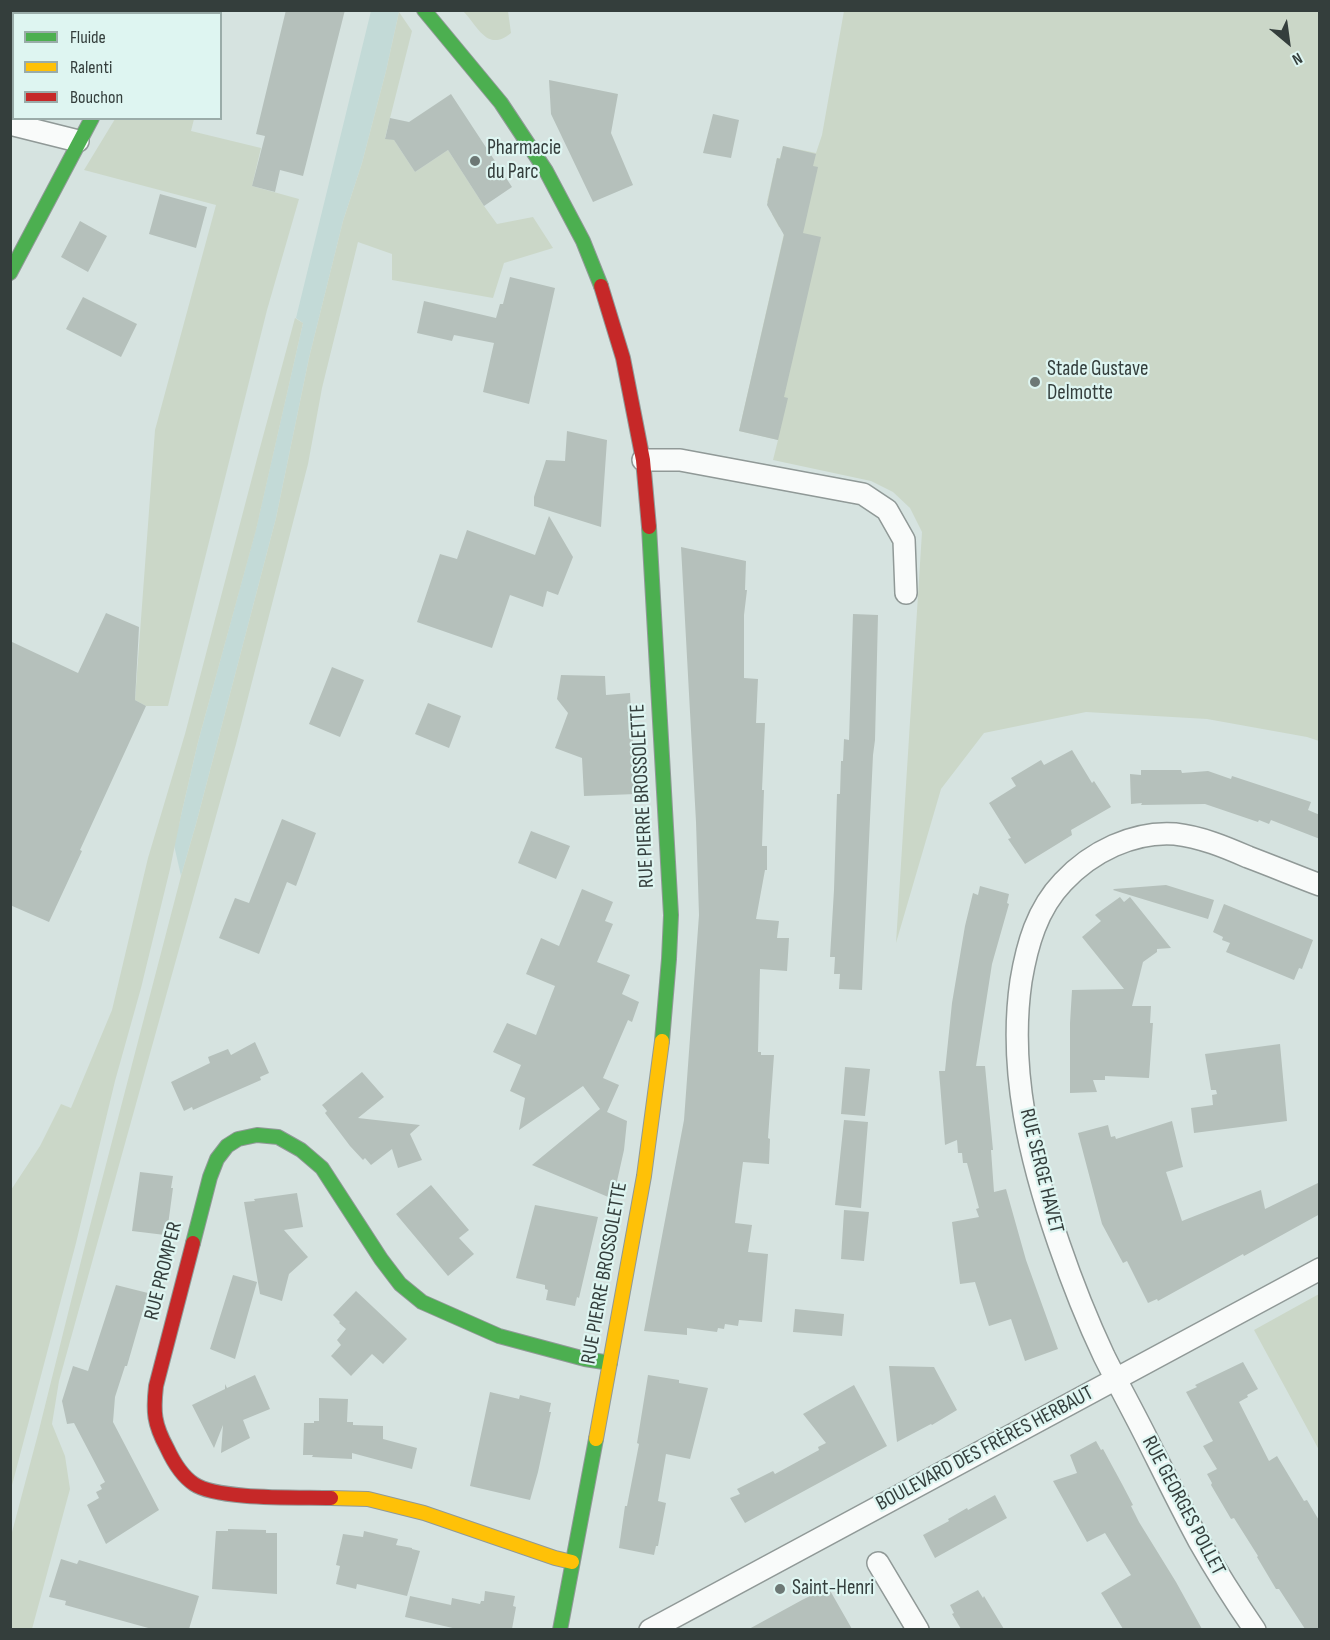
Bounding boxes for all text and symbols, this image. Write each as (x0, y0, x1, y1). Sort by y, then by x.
legend (12, 12, 222, 120)
north arrow (1258, 12, 1318, 72)
text: Fluide (70, 27, 106, 48)
text: N (1289, 48, 1305, 69)
text: Ralenti (70, 57, 112, 78)
text: Bouchon (70, 87, 123, 108)
place label: Pharmacie du Parc (487, 136, 561, 186)
marker: Pharmacie du Parc (468, 154, 482, 168)
place label: Stade Gustave Delmotte (1047, 357, 1148, 407)
marker: Stade Gustave Delmotte (1028, 375, 1042, 389)
street label: RUE PIERRE BROSSOLETTE (626, 703, 660, 889)
street label: RUE SERGE HAVET (1013, 1106, 1069, 1236)
street label: RUE PIERRE BROSSOLETTE (577, 1180, 633, 1366)
street label: RUE PROMPER (140, 1219, 188, 1323)
street label: BOULEVARD DES FRÈRES HERBAUT (872, 1381, 1098, 1517)
street label: RUE GEORGES POLLET (1136, 1432, 1230, 1580)
place label: Saint-Henri (792, 1576, 874, 1602)
marker: Saint-Henri (773, 1582, 787, 1596)

